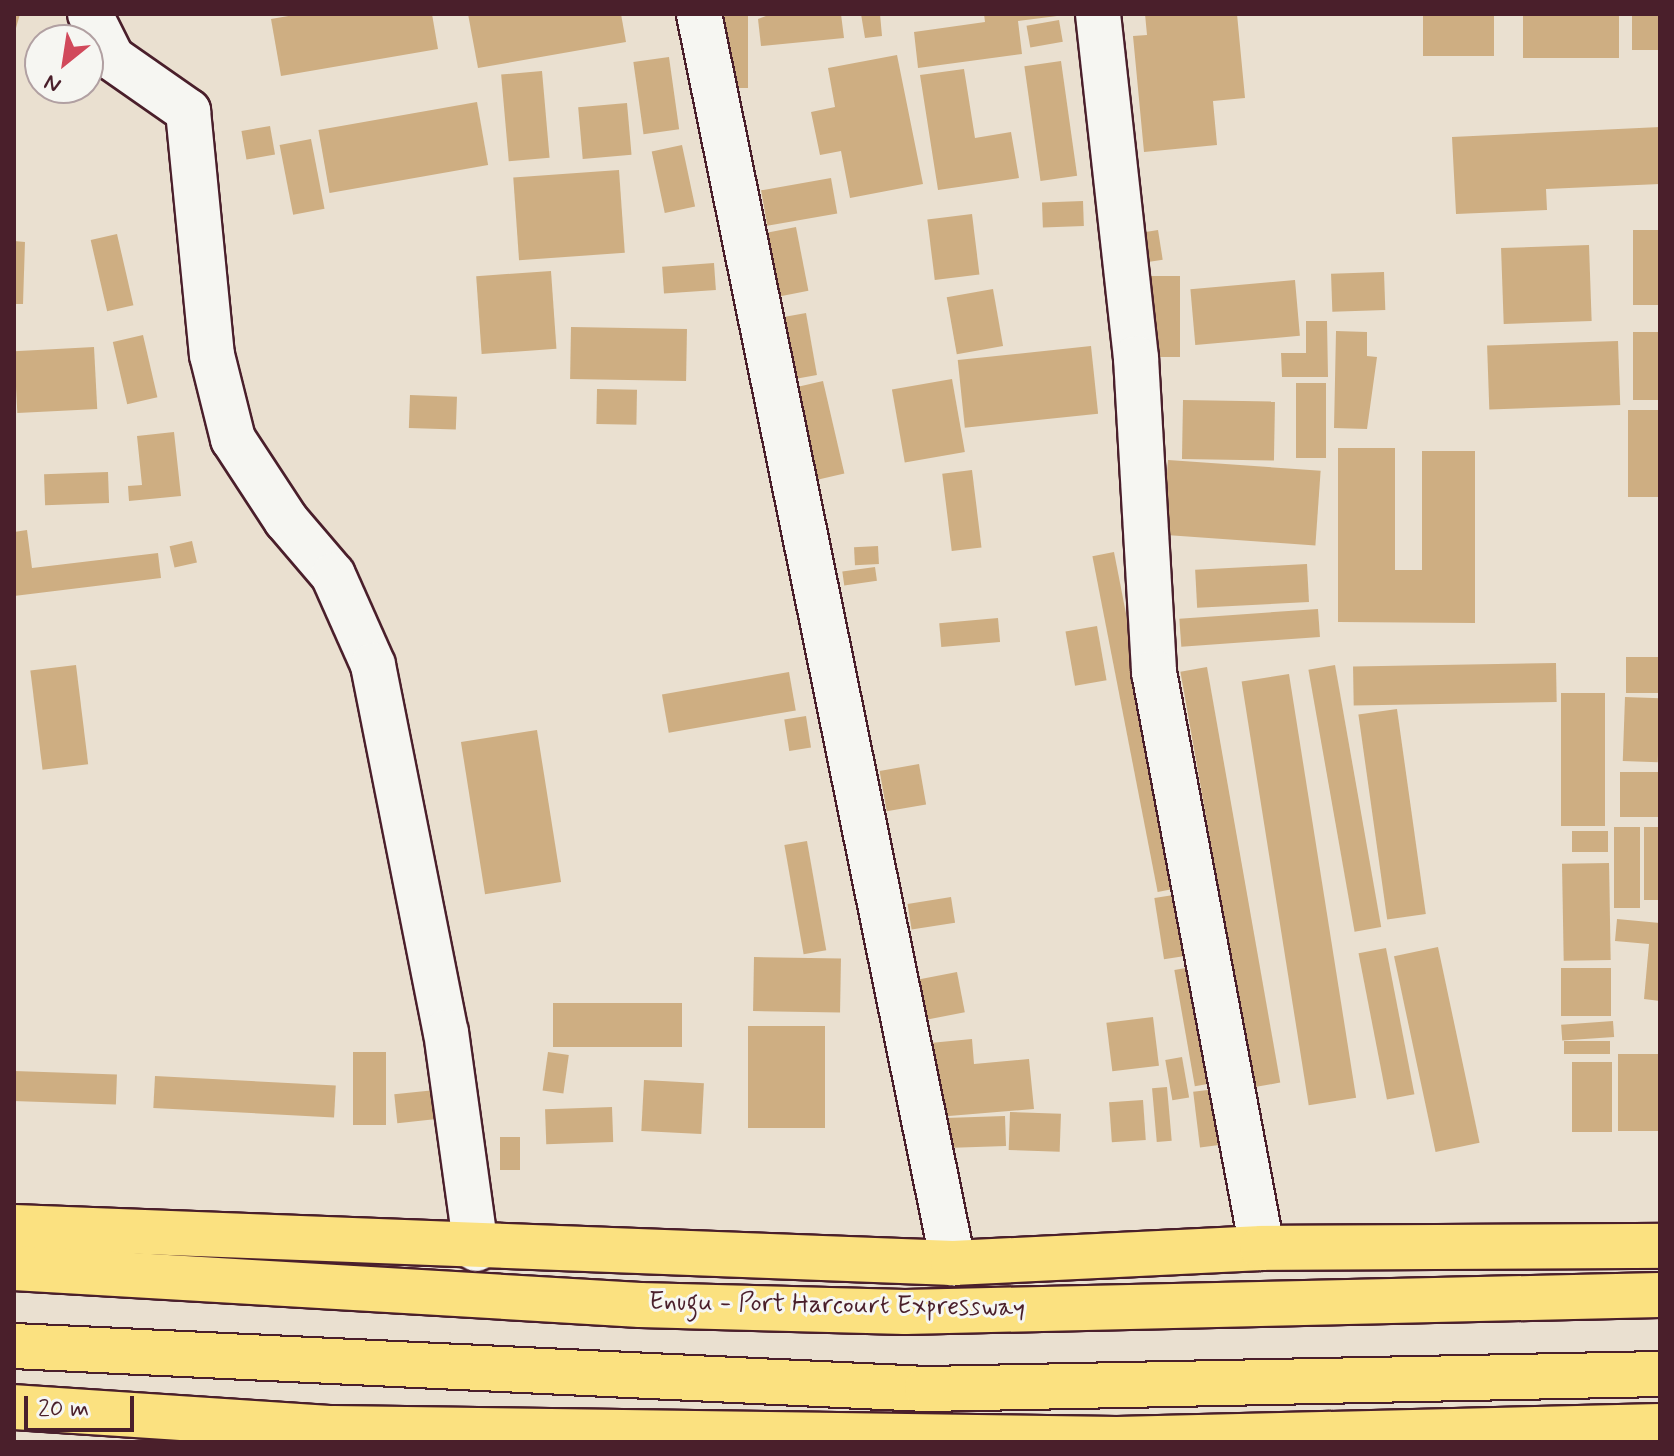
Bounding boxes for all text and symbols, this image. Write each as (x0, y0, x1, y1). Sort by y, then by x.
north arrow (24, 24, 104, 104)
text: N (40, 67, 66, 99)
street label: Enugu - Port Harcourt Expressway (644, 1287, 1030, 1325)
scale bar (28, 1380, 138, 1430)
text: 20 m (38, 1394, 89, 1425)

